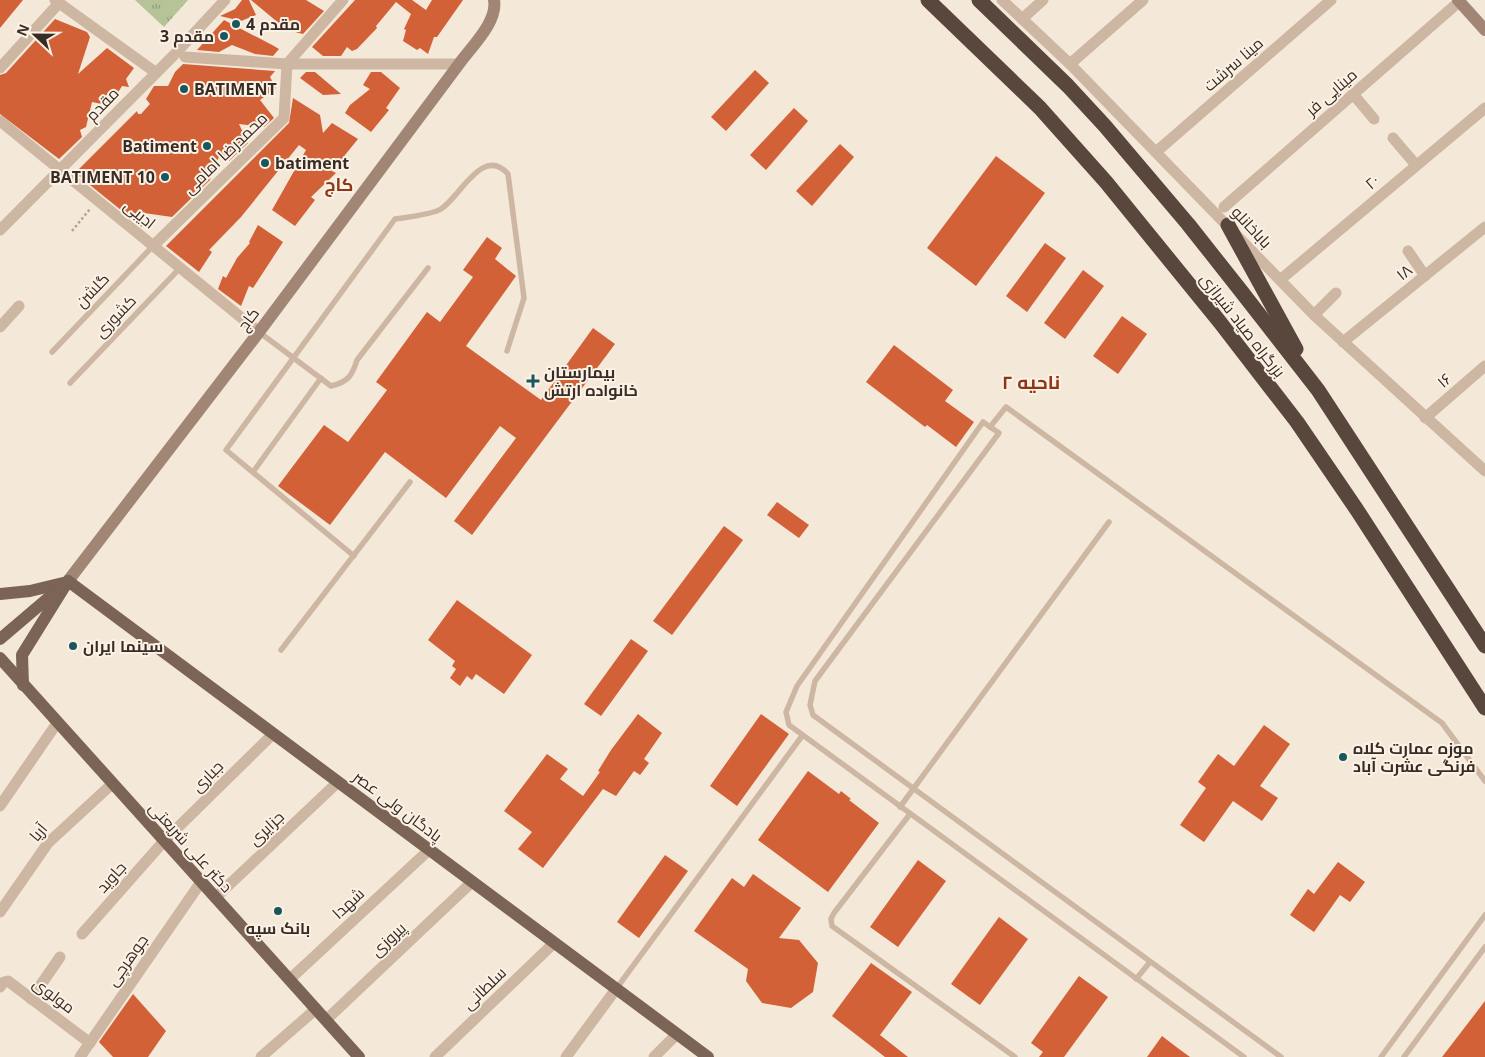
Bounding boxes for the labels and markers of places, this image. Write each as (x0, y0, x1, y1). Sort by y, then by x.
place label: 4 مقدم (246, 13, 300, 36)
marker: 4 مقدم (230, 18, 242, 30)
place label: 3 مقدم (160, 25, 214, 48)
marker: 3 مقدم (218, 30, 230, 42)
place label: BATIMENT (194, 78, 277, 100)
marker: BATIMENT (178, 83, 190, 95)
place label: Batiment (122, 135, 197, 157)
marker: Batiment (201, 140, 213, 152)
place label: batiment (275, 152, 349, 174)
marker: batiment (259, 157, 271, 169)
place label: BATIMENT 10 (50, 166, 155, 188)
marker: BATIMENT 10 (159, 171, 171, 183)
place label: بیمارستان خانواده ارتش (544, 361, 638, 401)
marker: بیمارستان خانواده ارتش (526, 374, 540, 388)
place label: سینما ایران (83, 635, 163, 657)
marker: سینما ایران (67, 640, 79, 652)
place label: موزه عمارت کلاه فرنگی عشرت آباد (1353, 737, 1476, 777)
marker: موزه عمارت کلاه فرنگی عشرت آباد (1337, 751, 1349, 763)
marker: بانک سپه (272, 905, 284, 917)
place label: بانک سپه (246, 917, 310, 940)

